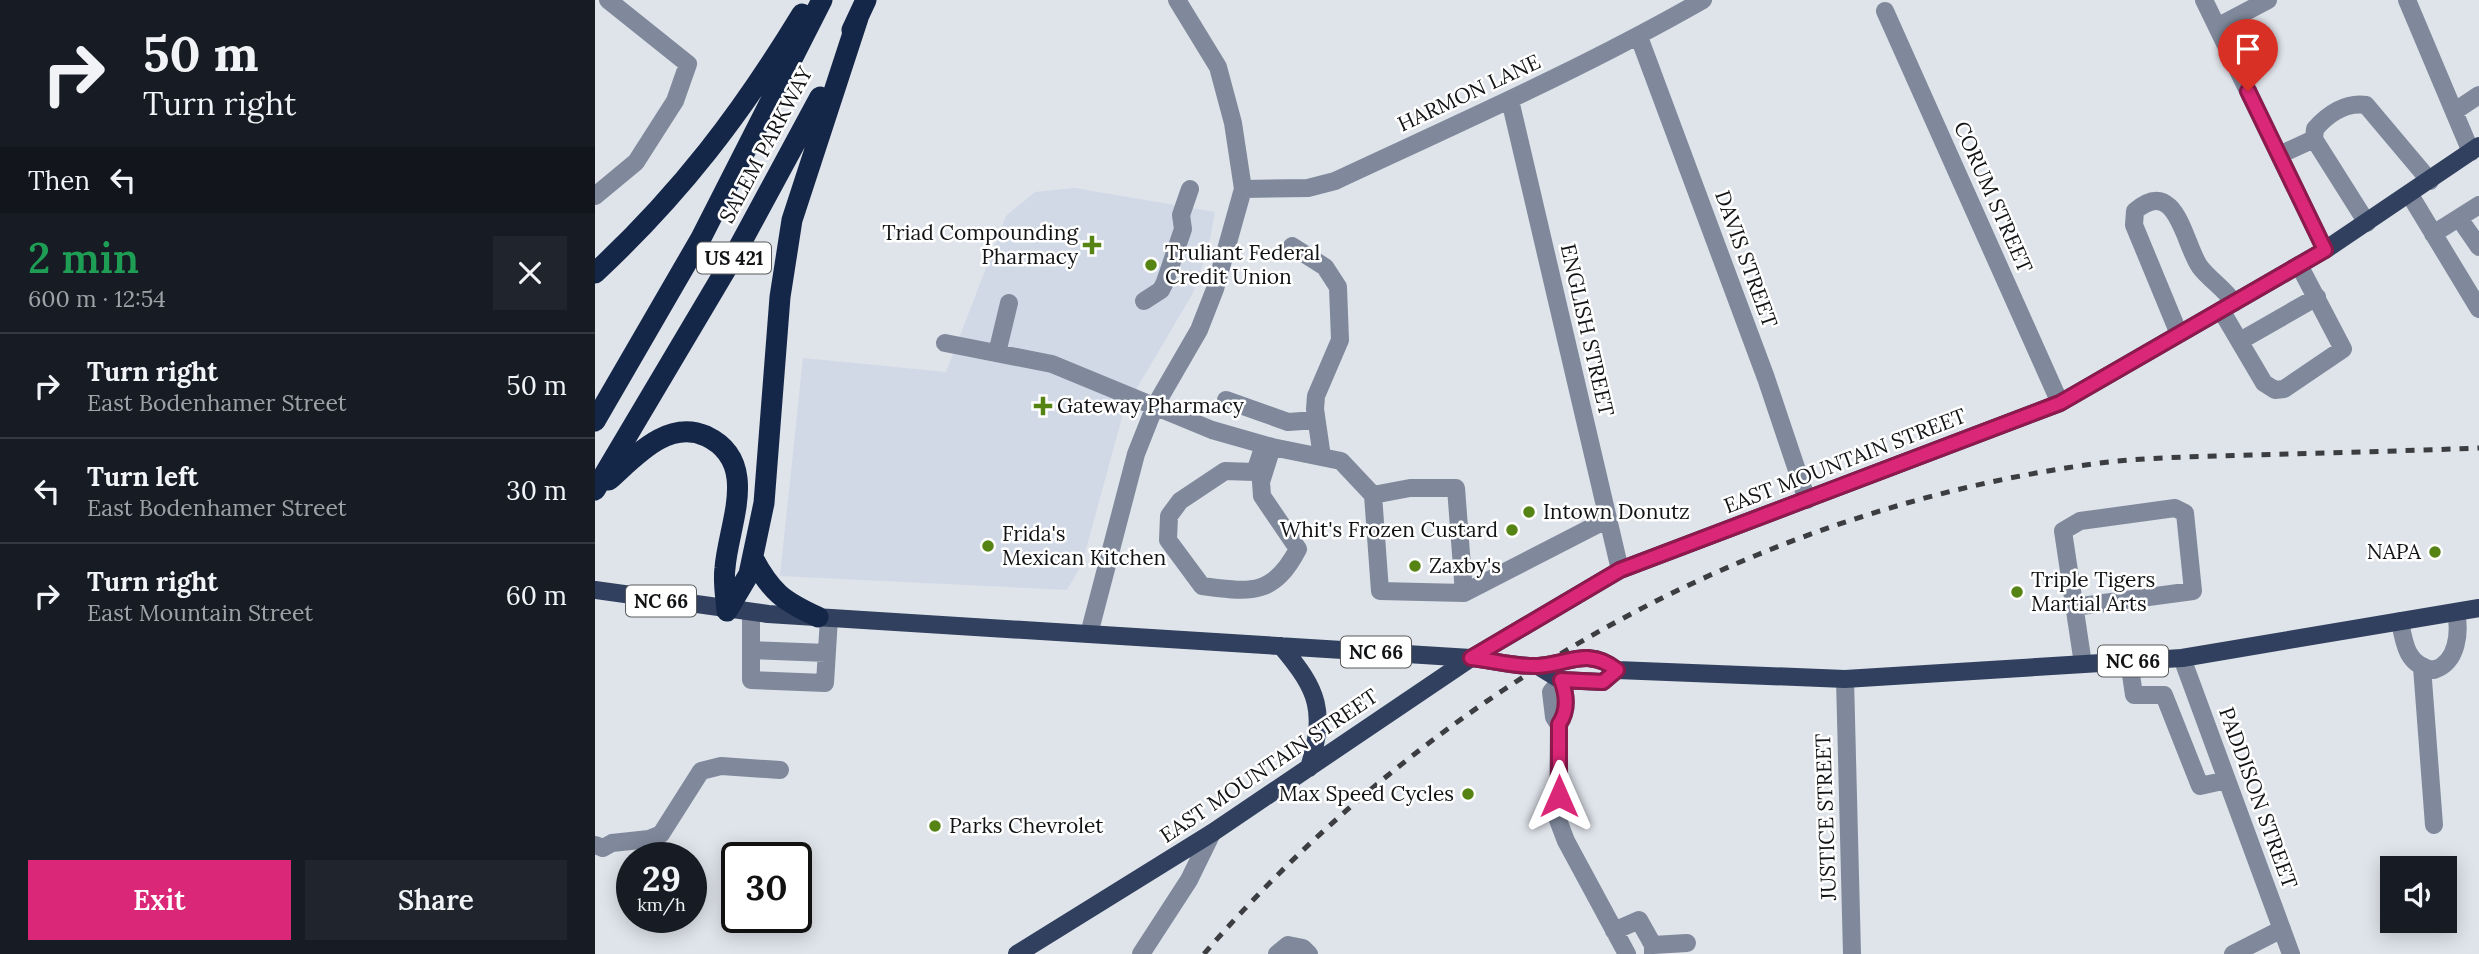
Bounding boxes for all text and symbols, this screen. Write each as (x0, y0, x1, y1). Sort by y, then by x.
pin (2218, 19, 2278, 91)
text: 50 m (143, 22, 259, 84)
icon: right (28, 28, 119, 119)
icon: arrive (2229, 30, 2267, 68)
street label: HARMON LANE (1393, 48, 1545, 137)
street label: SALEM PARKWAY (713, 61, 819, 228)
text: Turn right (143, 83, 296, 124)
street label: CORUM STREET (1948, 117, 2039, 277)
icon: left (104, 161, 142, 199)
text: Then (28, 164, 90, 197)
street label: DAVIS STREET (1709, 187, 1784, 331)
place label: Triad Compounding Pharmacy (882, 219, 1078, 270)
text: 2 min (28, 231, 139, 285)
button: close (493, 236, 567, 310)
marker: Triad Compounding Pharmacy (1084, 237, 1100, 253)
place label: Truliant Federal Credit Union (1165, 239, 1320, 290)
street label: ENGLISH STREET (1555, 241, 1620, 419)
road number: US 421 (697, 242, 771, 274)
marker: Truliant Federal Credit Union (1143, 257, 1159, 273)
text: 600 m · 12:54 (28, 284, 166, 313)
text: Turn right (87, 355, 218, 388)
icon: right (28, 367, 66, 405)
text: 50 m (507, 369, 567, 402)
text: East Bodenhamer Street (87, 388, 347, 417)
place label: Gateway Pharmacy (1057, 392, 1244, 419)
marker: Gateway Pharmacy (1035, 398, 1051, 414)
street label: EAST MOUNTAIN STREET (1720, 402, 1970, 519)
text: Turn left (87, 460, 198, 493)
icon: left (28, 472, 66, 510)
text: 30 m (506, 474, 567, 507)
text: East Bodenhamer Street (87, 493, 347, 522)
place label: Intown Donutz (1543, 498, 1690, 525)
marker: Intown Donutz (1521, 504, 1537, 520)
place label: Whit's Frozen Custard (1280, 516, 1498, 543)
place label: Frida's Mexican Kitchen (1002, 520, 1167, 571)
marker: Whit's Frozen Custard (1504, 522, 1520, 538)
marker: Frida's Mexican Kitchen (980, 538, 996, 554)
place label: NAPA (2367, 538, 2422, 565)
marker: NAPA (2427, 544, 2443, 560)
place label: Zaxby's (1429, 552, 1501, 579)
marker: Zaxby's (1407, 558, 1423, 574)
text: Turn right (87, 565, 218, 598)
place label: Triple Tigers Martial Arts (2031, 566, 2155, 617)
icon: right (28, 577, 66, 615)
text: 60 m (506, 579, 567, 612)
marker: Triple Tigers Martial Arts (2009, 584, 2025, 600)
road number: NC 66 (626, 586, 696, 616)
text: East Mountain Street (87, 598, 313, 627)
road number: NC 66 (1341, 636, 1411, 667)
road number: NC 66 (2098, 646, 2168, 676)
street label: EAST MOUNTAIN STREET (1154, 682, 1383, 849)
street label: PADDISON STREET (2213, 703, 2304, 892)
street label: JUSTICE STREET (1809, 733, 1842, 902)
position arrow (1522, 759, 1596, 833)
place label: Max Speed Cycles (1279, 780, 1454, 807)
marker: Max Speed Cycles (1460, 786, 1476, 802)
place label: Parks Chevrolet (949, 812, 1104, 839)
marker: Parks Chevrolet (927, 818, 943, 834)
speed limit sign: 30 (721, 842, 812, 933)
text: 29 (642, 856, 681, 901)
map controls (2380, 856, 2457, 933)
button: sound (2380, 856, 2457, 933)
button: Exit (28, 860, 291, 940)
button: Share (305, 860, 567, 940)
text: km/h (637, 893, 686, 916)

